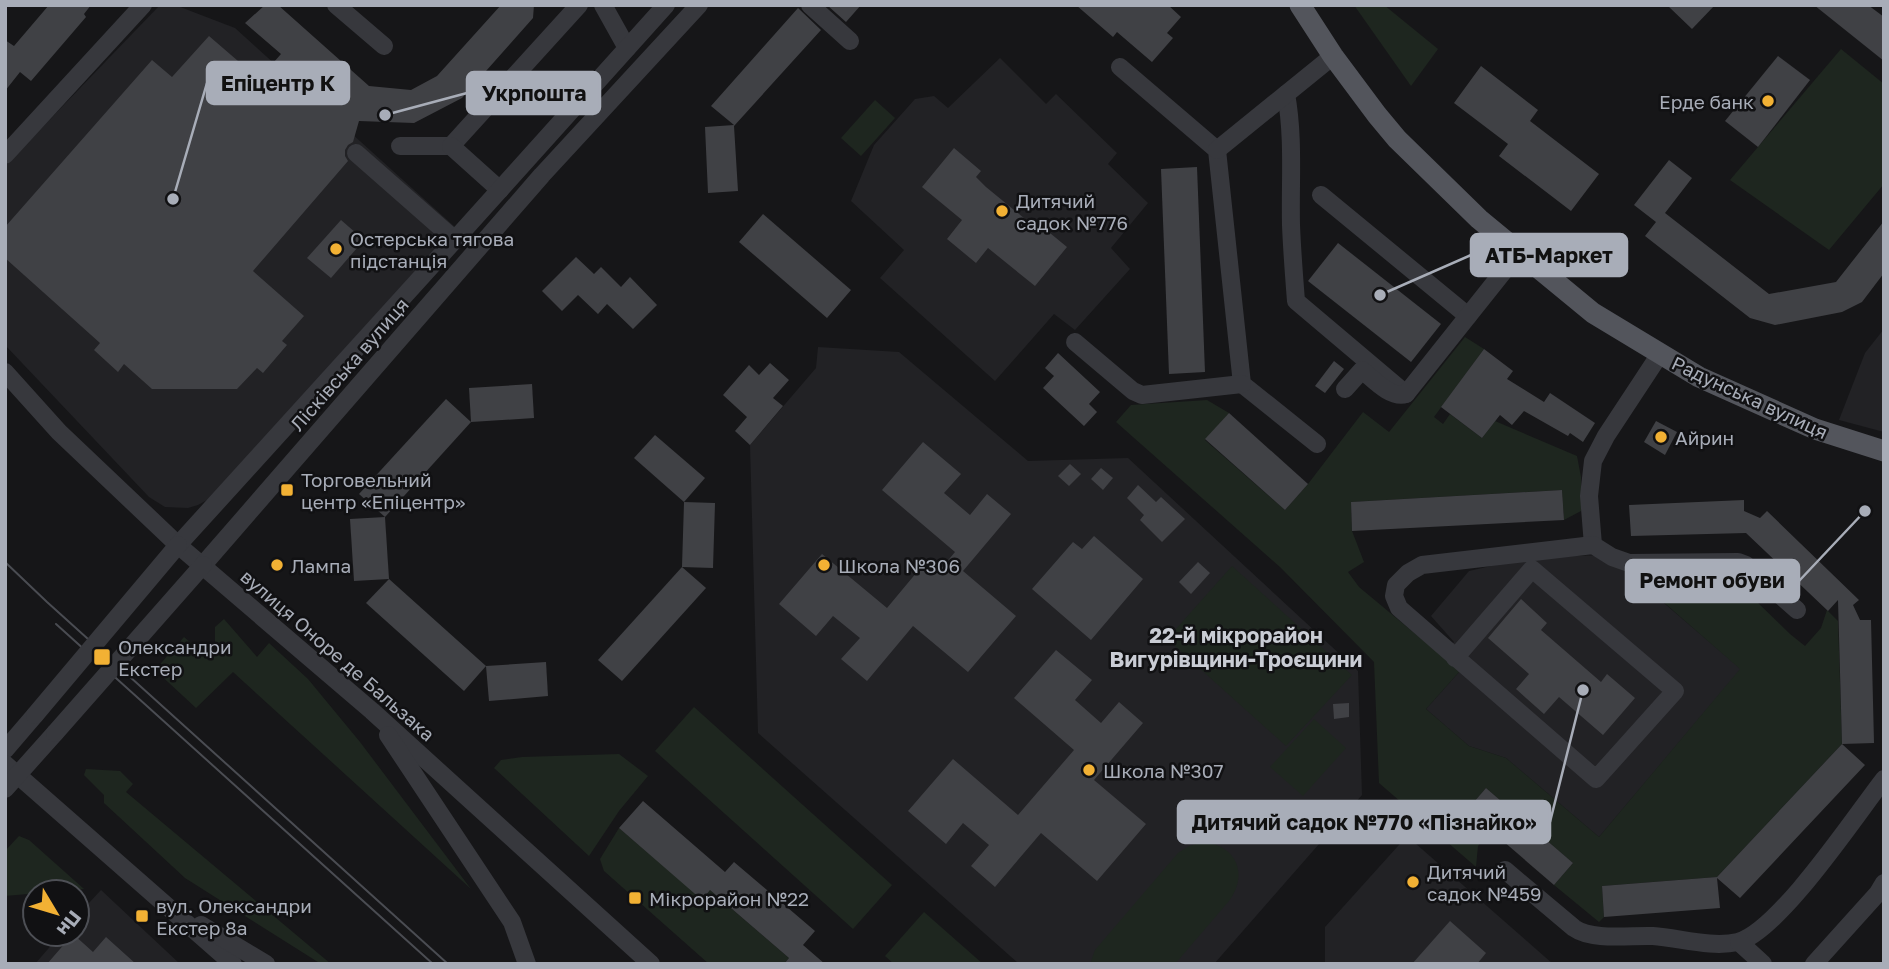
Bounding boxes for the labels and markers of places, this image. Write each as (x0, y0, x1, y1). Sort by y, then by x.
callout: Епіцентр К (207, 62, 349, 104)
callout: Укрпошта (467, 72, 600, 114)
place label: Ерде банк (1659, 90, 1754, 113)
marker: Ерде банк (1760, 93, 1776, 109)
place label: Дитячий садок №776 (1016, 189, 1128, 234)
marker: Дитячий садок №776 (994, 203, 1010, 219)
place label: Остерська тягова пiдстанцiя (350, 227, 514, 272)
callout: АТБ-Маркет (1471, 234, 1627, 276)
marker: Остерська тягова пiдстанцiя (328, 241, 344, 257)
place label: Айрин (1675, 426, 1734, 449)
marker: Айрин (1653, 429, 1669, 445)
place label: Торговельний центр «Епіцентр» (301, 468, 466, 513)
marker: Торговельний центр «Епіцентр» (279, 482, 295, 498)
place label: Лампа (291, 554, 351, 577)
place label: Школа №306 (838, 554, 960, 577)
marker: Лампа (269, 557, 285, 573)
marker: Школа №306 (816, 557, 832, 573)
callout: Ремонт обуви (1626, 560, 1799, 602)
place label: Олександри Екстер (118, 635, 232, 680)
marker: Олександри Екстер (92, 647, 112, 667)
place label: Школа №307 (1103, 759, 1224, 782)
marker: Школа №307 (1081, 762, 1097, 778)
callout: Дитячий садок №770 «Пізнайко» (1178, 801, 1550, 843)
place label: Дитячий садок №459 (1427, 860, 1542, 905)
marker: Дитячий садок №459 (1405, 874, 1421, 890)
place label: Мікрорайон №22 (649, 887, 809, 910)
marker: Мікрорайон №22 (627, 890, 643, 906)
place label: вул. Олександри Екстер 8а (156, 894, 312, 939)
marker: вул. Олександри Екстер 8а (134, 908, 150, 924)

